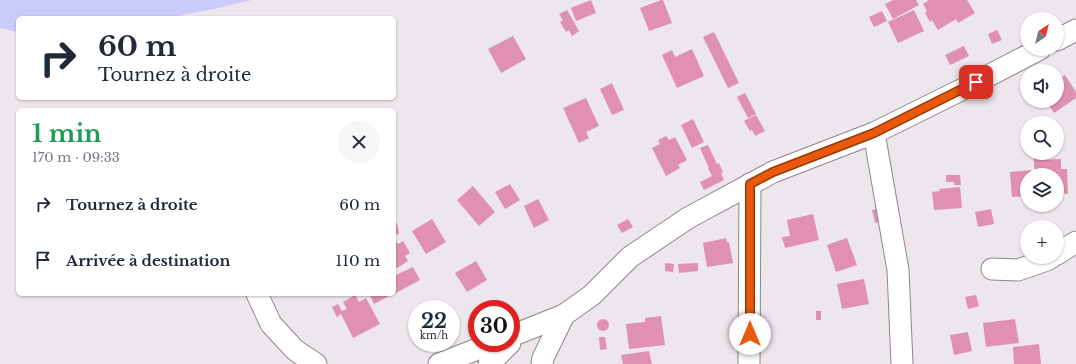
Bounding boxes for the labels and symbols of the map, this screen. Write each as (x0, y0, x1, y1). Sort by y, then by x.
north arrow (1020, 12, 1064, 56)
pin (959, 65, 993, 99)
speed limit sign: 30 (468, 300, 520, 352)
position arrow (729, 313, 771, 355)

